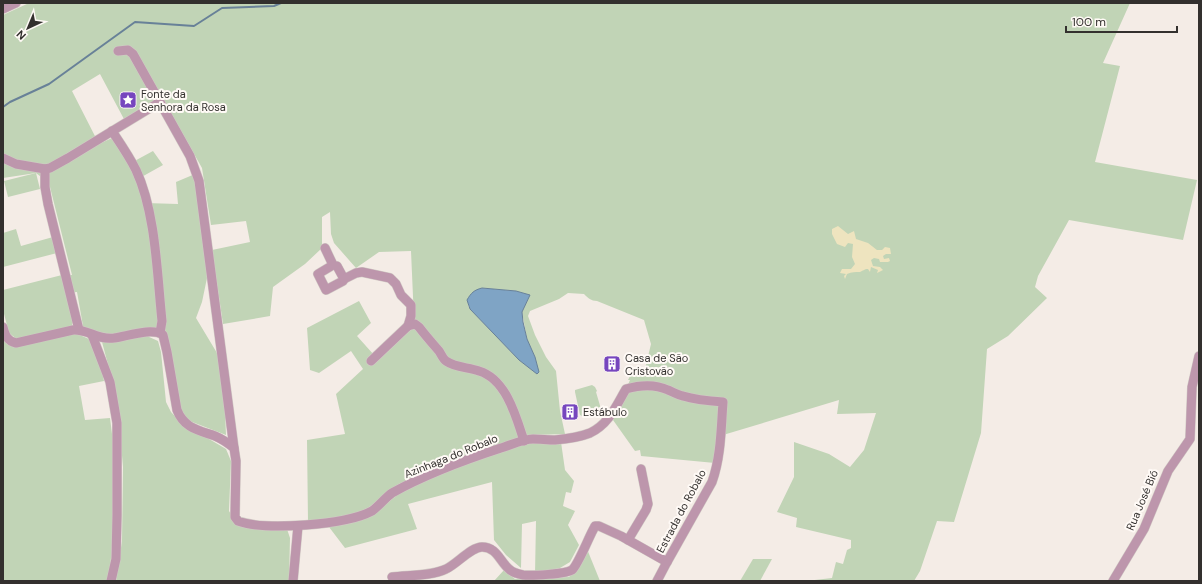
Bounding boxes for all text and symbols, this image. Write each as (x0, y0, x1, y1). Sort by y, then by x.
north arrow (8, 8, 48, 48)
scale bar (1066, 8, 1177, 34)
text: 100 m (1072, 14, 1106, 30)
text: N (13, 27, 29, 43)
place label: Fonte da Senhora da Rosa (141, 87, 226, 114)
place icon: Fonte da Senhora da Rosa (118, 90, 138, 110)
place label: Casa de São Cristovão (625, 351, 688, 378)
building icon: Casa de São Cristovão (602, 354, 622, 374)
building icon: Estábulo (560, 402, 580, 422)
place label: Estábulo (583, 405, 627, 419)
street label: Azinhaga do Robalo (402, 431, 500, 481)
street label: Estrada do Robalo (653, 467, 709, 555)
street label: Rua José Bió (1123, 468, 1161, 532)

